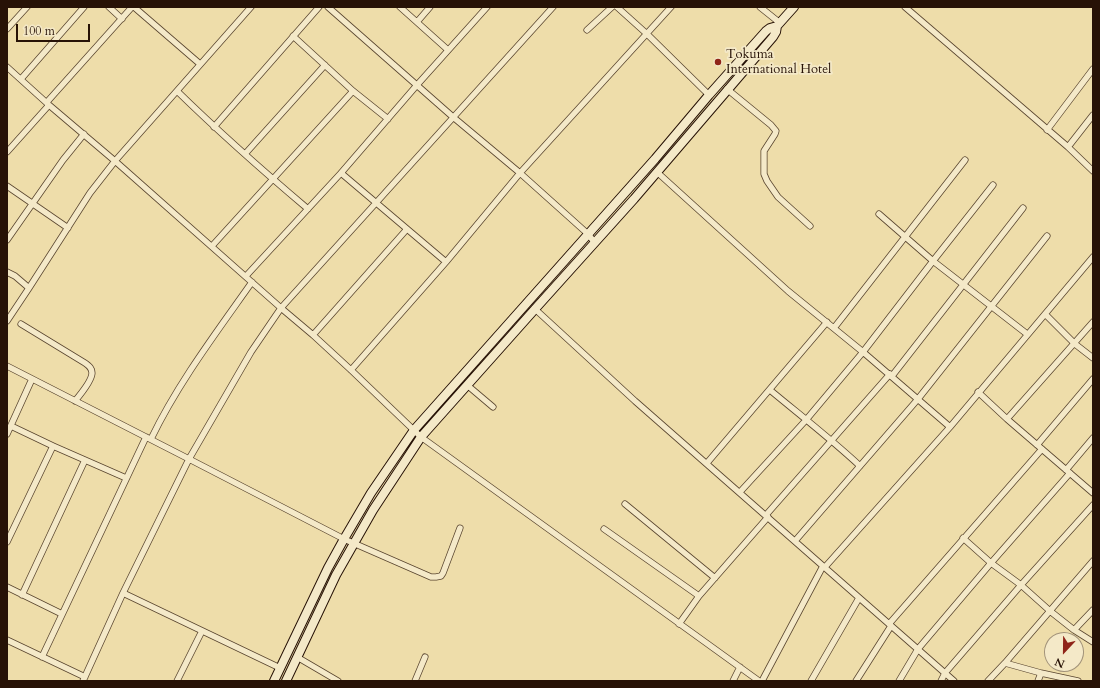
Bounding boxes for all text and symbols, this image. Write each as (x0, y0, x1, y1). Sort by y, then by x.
scale bar (18, 16, 92, 42)
text: 100 m (23, 23, 55, 39)
place label: Tokuma International Hotel (726, 47, 831, 78)
marker: Tokuma International Hotel (713, 57, 723, 67)
north arrow (1044, 632, 1084, 672)
text: N (1052, 654, 1067, 671)

